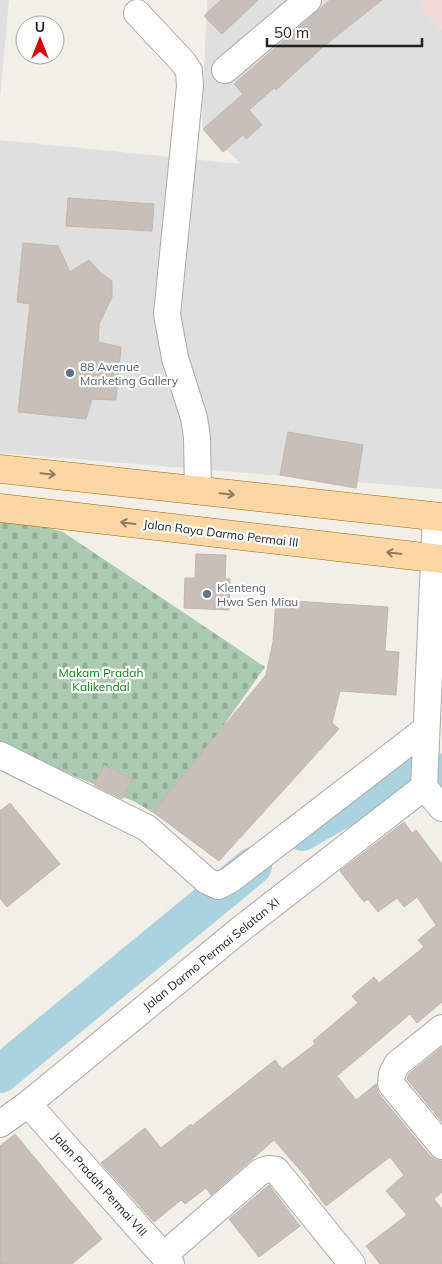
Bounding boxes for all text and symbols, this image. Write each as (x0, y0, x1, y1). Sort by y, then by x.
north arrow (15, 15, 65, 65)
scale bar (267, 15, 422, 47)
text: U (35, 18, 45, 36)
text: 50 m (274, 23, 309, 42)
place label: 88 Avenue Marketing Gallery (80, 359, 179, 388)
marker: 88 Avenue Marketing Gallery (64, 367, 76, 379)
one-way arrow (40, 469, 56, 479)
one-way arrow (219, 489, 235, 499)
street label: Jalan Raya Darmo Permai III (143, 516, 299, 550)
one-way arrow (120, 518, 136, 528)
one-way arrow (386, 548, 402, 558)
place label: Klenteng Hwa Sen Miau (217, 580, 298, 609)
marker: Klenteng Hwa Sen Miau (201, 588, 213, 600)
park label: Makam Pradah Kalikendal (58, 665, 144, 694)
street label: Jalan Darmo Permai Selatan XI (140, 894, 282, 1014)
street label: Jalan Pradah Permai VIII (49, 1129, 151, 1239)

